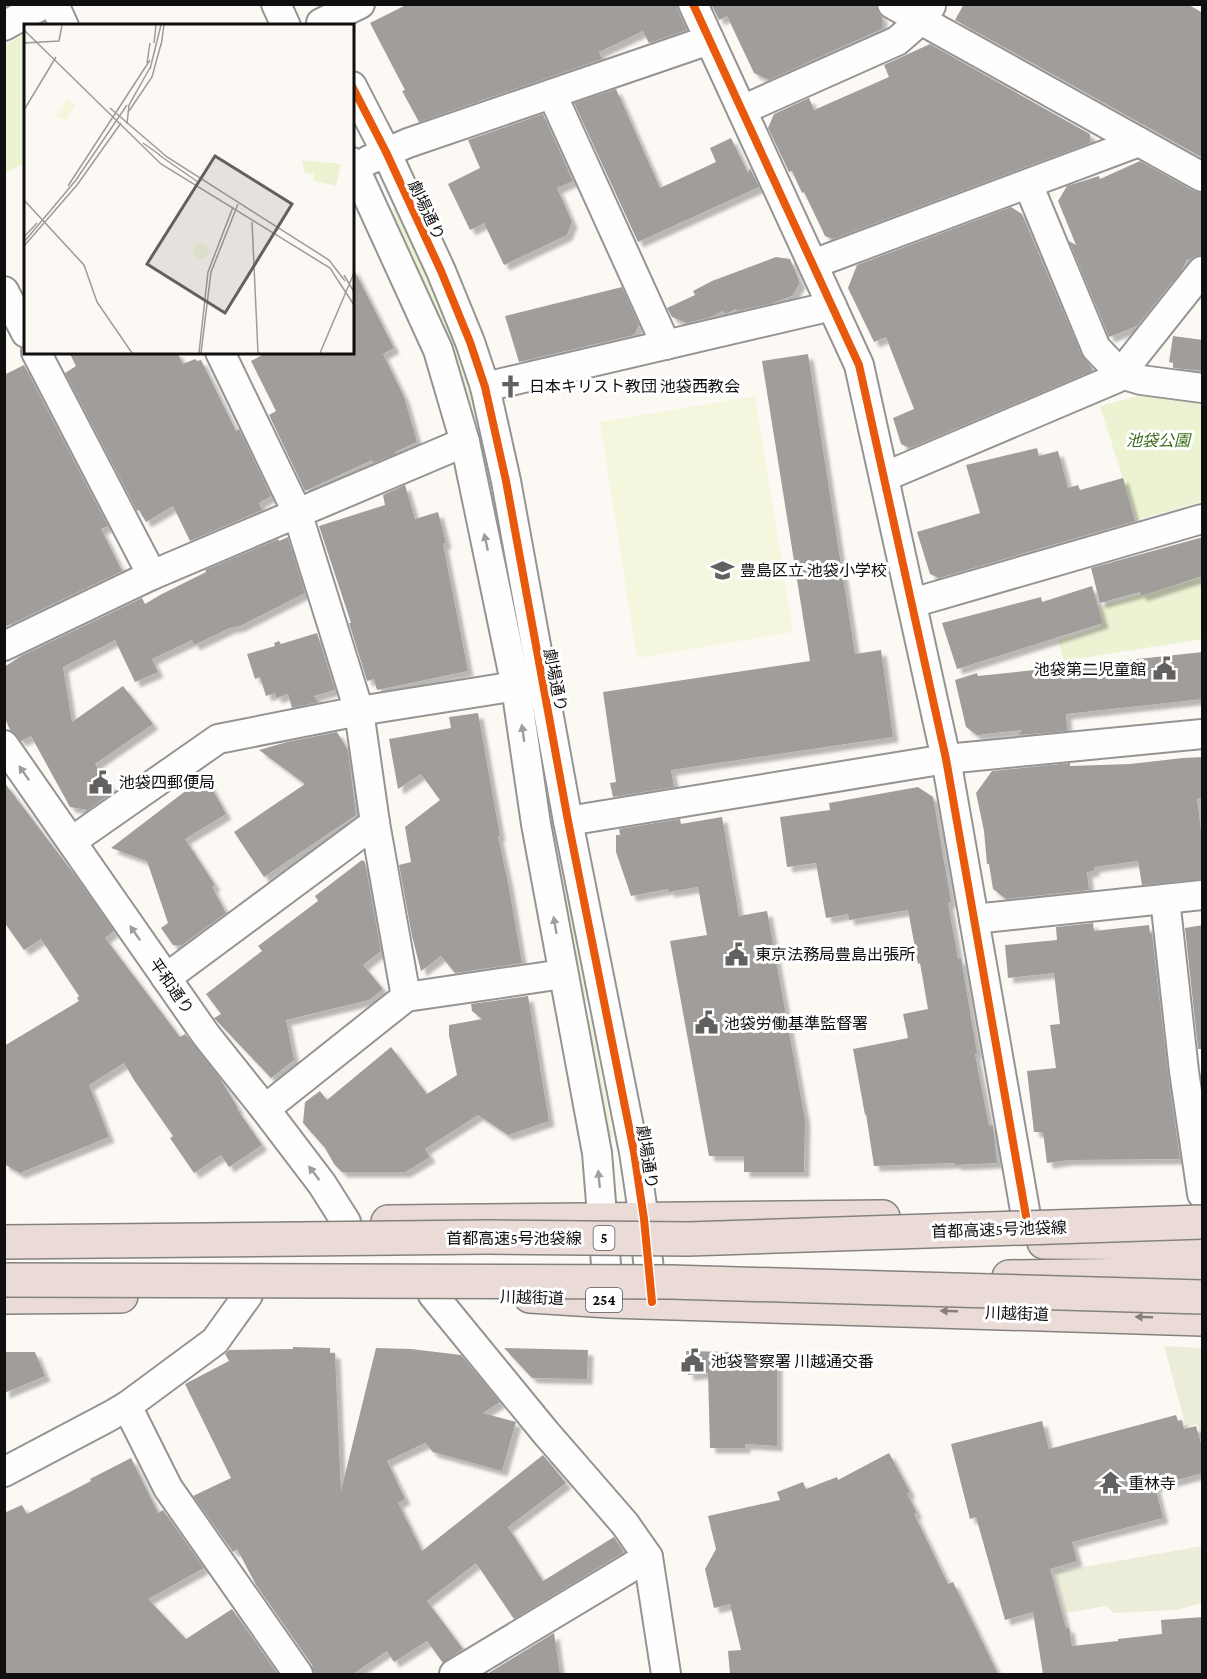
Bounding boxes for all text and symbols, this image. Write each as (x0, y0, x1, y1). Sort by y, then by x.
inset map (24, 24, 354, 354)
street label: 劇場通り (405, 178, 448, 243)
church icon: 日本キリスト教団 池袋西教会 (498, 373, 524, 399)
place label: 日本キリスト教団 池袋西教会 (529, 378, 740, 395)
park label: 池袋公園 (1126, 432, 1192, 449)
one-way arrow (481, 532, 490, 551)
school or university icon: 豊島区立 池袋小学校 (709, 557, 735, 583)
place label: 豊島区立 池袋小学校 (740, 562, 887, 579)
street label: 劇場通り (541, 647, 570, 713)
public building icon: 池袋第二児童館 (1151, 656, 1177, 682)
place label: 池袋第二児童館 (1034, 661, 1146, 678)
one-way arrow (518, 723, 527, 742)
one-way arrow (18, 765, 30, 781)
public building icon: 池袋四郵便局 (88, 769, 114, 795)
place label: 池袋四郵便局 (119, 774, 215, 791)
one-way arrow (550, 916, 559, 935)
one-way arrow (129, 925, 141, 941)
public building icon: 東京法務局豊島出張所 (724, 941, 750, 967)
place label: 東京法務局豊島出張所 (755, 946, 915, 963)
street label: 平和通り (146, 955, 197, 1017)
public building icon: 池袋労働基準監督署 (693, 1010, 719, 1036)
place label: 池袋労働基準監督署 (724, 1015, 868, 1032)
street label: 劇場通り (634, 1124, 661, 1190)
one-way arrow (308, 1166, 320, 1182)
one-way arrow (594, 1170, 604, 1189)
street label: 首都高速5号池袋線 (931, 1219, 1067, 1240)
road number: 5 (594, 1226, 614, 1250)
street label: 首都高速5号池袋線 (446, 1230, 582, 1247)
street label: 川越街道 (500, 1288, 564, 1307)
road number: 254 (586, 1288, 622, 1312)
street label: 川越街道 (985, 1304, 1049, 1323)
one-way arrow (940, 1306, 959, 1316)
one-way arrow (1135, 1313, 1154, 1322)
public building icon: 池袋警察署 川越通交番 (680, 1348, 706, 1374)
place label: 池袋警察署 川越通交番 (711, 1353, 874, 1370)
temple icon: 重林寺 (1097, 1470, 1123, 1496)
place label: 重林寺 (1128, 1475, 1176, 1492)

